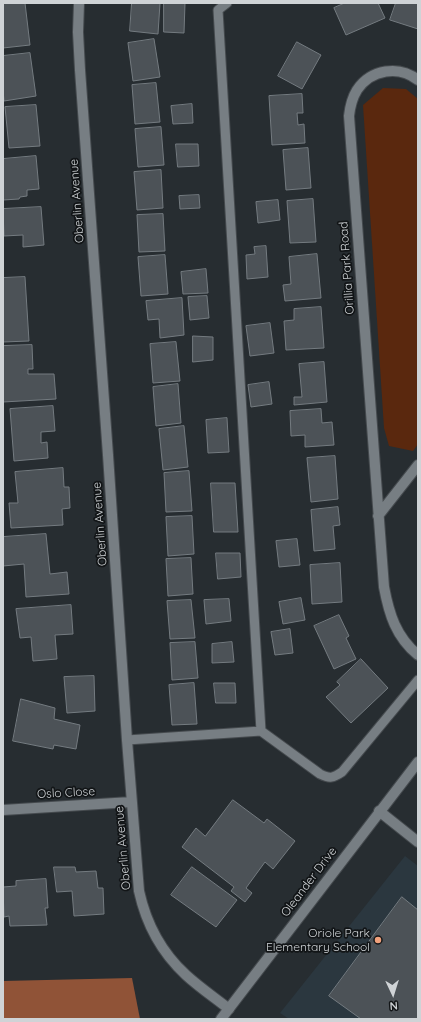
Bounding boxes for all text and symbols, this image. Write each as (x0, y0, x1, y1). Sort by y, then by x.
street label: Oberlin Avenue (67, 158, 87, 244)
street label: Orillia Park Road (337, 221, 357, 315)
street label: Oberlin Avenue (90, 481, 110, 567)
street label: Oslo Close (37, 784, 95, 802)
street label: Oberlin Avenue (112, 805, 134, 891)
street label: Oleander Drive (278, 844, 340, 920)
place label: Oriole Park Elementary School (266, 926, 370, 954)
marker: Oriole Park Elementary School (373, 935, 383, 945)
north arrow (373, 974, 413, 1014)
text: N (389, 999, 398, 1013)

